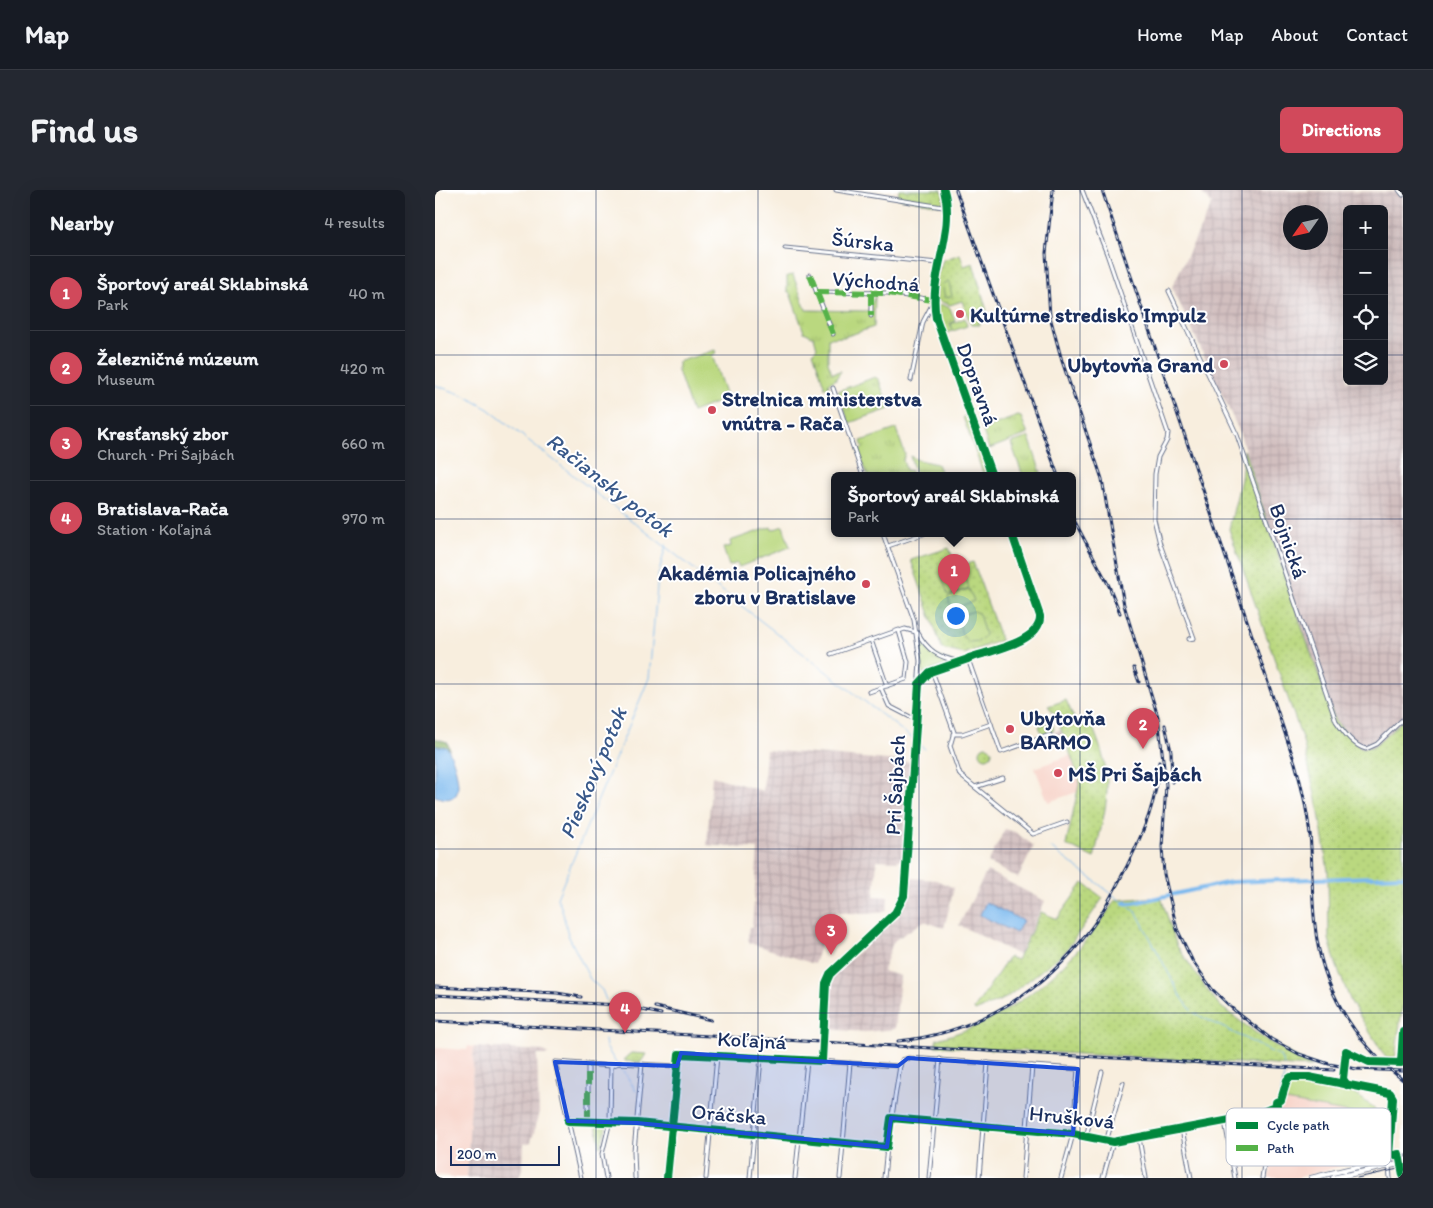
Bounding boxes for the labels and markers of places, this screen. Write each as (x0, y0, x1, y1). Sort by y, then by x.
place label: Kultúrne stredisko Impulz (970, 302, 1207, 328)
marker: Kultúrne stredisko Impulz (954, 308, 966, 320)
place label: Ubytovňa Grand (1067, 352, 1214, 378)
marker: Ubytovňa Grand (1218, 358, 1230, 370)
place label: Strelnica ministerstva vnútra - Rača (722, 386, 923, 435)
marker: Strelnica ministerstva vnútra - Rača (706, 404, 718, 416)
pin: 1 (938, 554, 970, 595)
place label: Akadémia Policajného zboru v Bratislave (657, 560, 856, 609)
marker: Akadémia Policajného zboru v Bratislave (860, 578, 872, 590)
place label: Ubytovňa BARMO (1020, 705, 1106, 754)
pin: 2 (1127, 708, 1159, 749)
marker: Ubytovňa BARMO (1004, 723, 1016, 735)
place label: MŠ Pri Šajbách (1068, 761, 1202, 787)
marker: MŠ Pri Šajbách (1052, 767, 1064, 779)
pin: 3 (815, 914, 847, 955)
pin: 4 (609, 992, 641, 1033)

